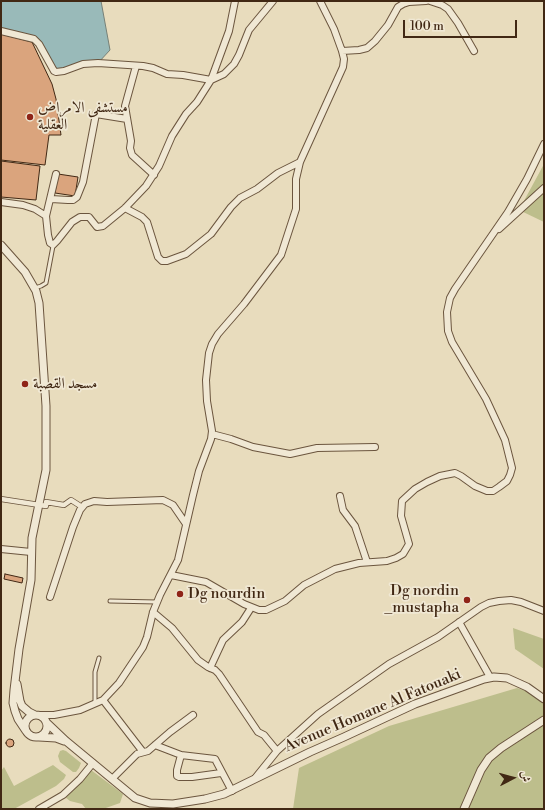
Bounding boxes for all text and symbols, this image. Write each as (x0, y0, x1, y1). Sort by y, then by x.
scale bar (405, 12, 519, 38)
text: 100 m (410, 19, 444, 34)
place label: مستشفى الامراض العقلية (38, 99, 128, 134)
marker: مستشفى الامراض العقلية (25, 112, 35, 122)
place label: مسجد القصبة (33, 375, 97, 393)
marker: مسجد القصبة (20, 379, 30, 389)
place label: Dg nordin _mustapha (384, 582, 459, 617)
place label: Dg nourdin (188, 585, 265, 603)
marker: Dg nourdin (175, 589, 185, 599)
marker: Dg nordin _mustapha (462, 595, 472, 605)
street label: Avenue Homane Al Fatouaki (282, 666, 464, 756)
north arrow (493, 758, 533, 798)
text: ش (517, 771, 532, 783)

